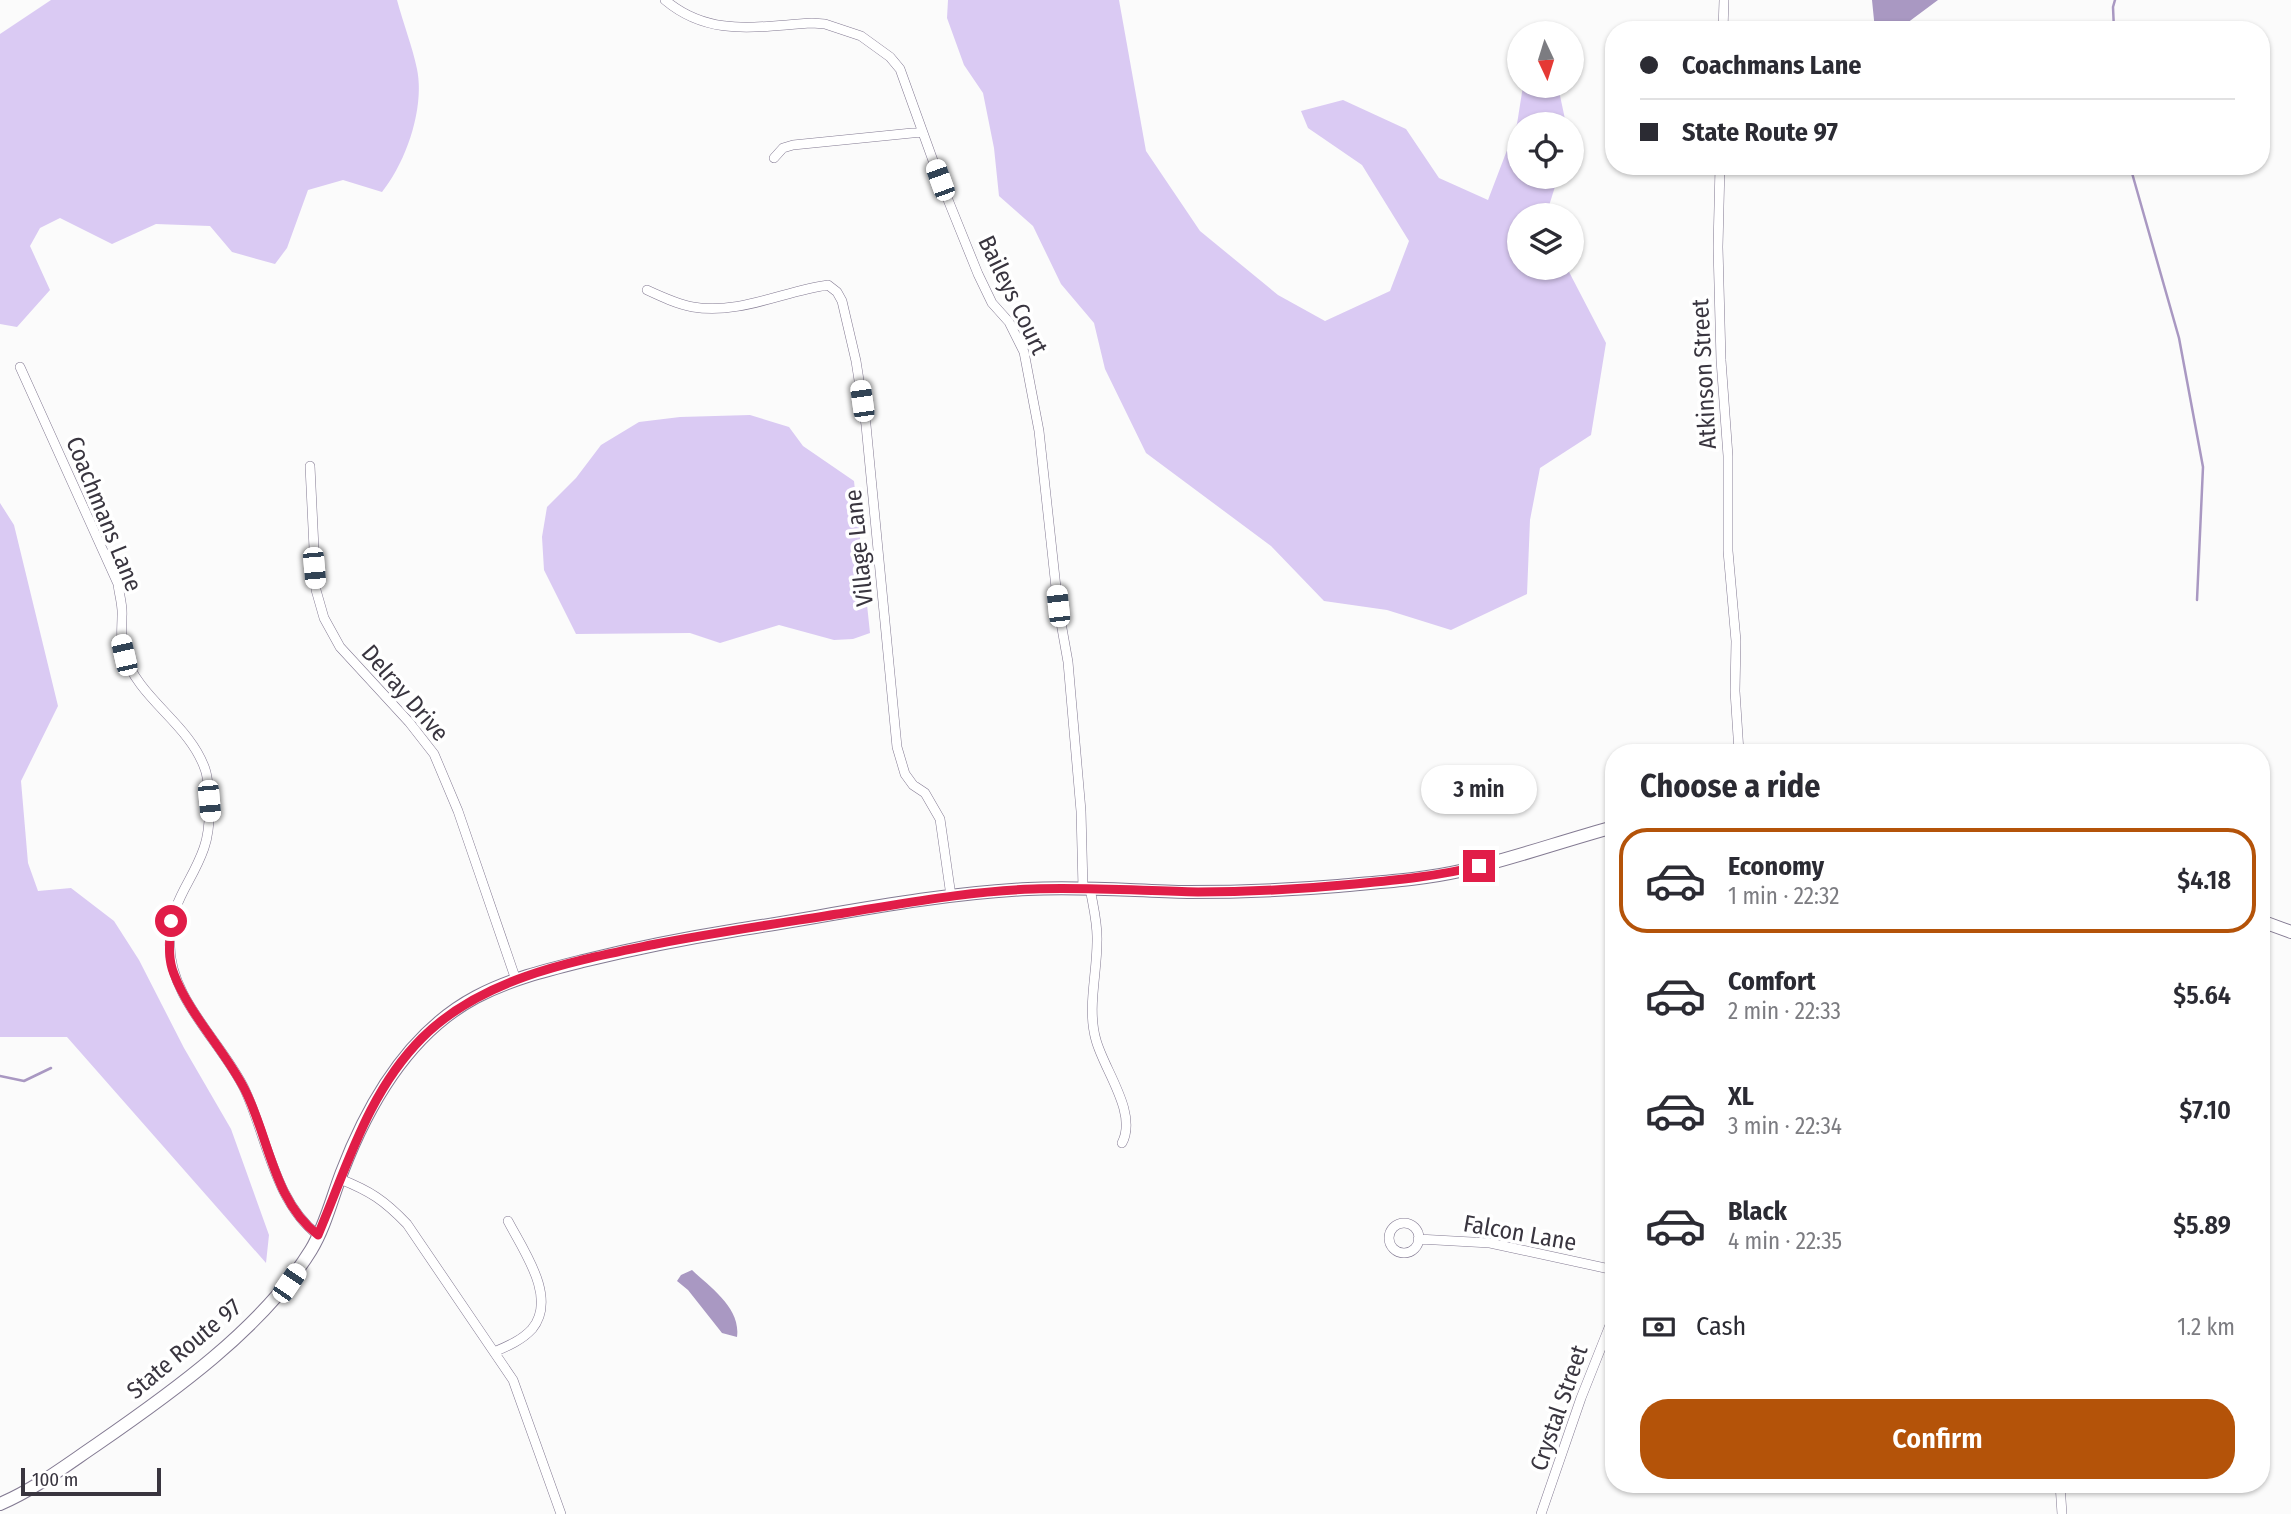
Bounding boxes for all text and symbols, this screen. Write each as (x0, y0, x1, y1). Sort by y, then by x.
north arrow (1507, 21, 1584, 98)
map controls (1507, 21, 1584, 280)
text: Coachmans Lane (1682, 50, 1862, 81)
button: locate (1507, 112, 1584, 189)
text: State Route 97 (1682, 117, 1838, 148)
car (923, 157, 958, 203)
button: layers (1507, 203, 1584, 280)
street label: Baileys Court (972, 231, 1054, 359)
street label: Atkinson Street (1686, 298, 1722, 450)
car (849, 379, 876, 423)
street label: Coachmans Lane (60, 433, 148, 595)
street label: Village Lane (839, 488, 879, 608)
car (302, 546, 327, 590)
car (1046, 584, 1071, 628)
car (110, 632, 139, 678)
street label: Delray Drive (356, 639, 454, 747)
callout: 3 min (1421, 764, 1537, 814)
text: Choose a ride (1640, 767, 1821, 805)
text: 3 min (1453, 775, 1505, 803)
car (197, 779, 222, 823)
icon: car (1644, 849, 1707, 912)
route end (1463, 850, 1495, 882)
text: Economy (1728, 851, 1824, 882)
text: $4.18 (2177, 865, 2231, 896)
text: 1 min · 22:32 (1728, 882, 1839, 910)
route start (155, 905, 187, 937)
icon: car (1644, 964, 1707, 1027)
text: Comfort (1728, 966, 1816, 997)
text: $5.64 (2173, 980, 2231, 1011)
text: 2 min · 22:33 (1728, 997, 1841, 1025)
icon: car (1644, 1079, 1707, 1142)
text: XL (1728, 1081, 1754, 1112)
text: $7.10 (2180, 1095, 2231, 1126)
text: 3 min · 22:34 (1728, 1112, 1842, 1140)
icon: car (1644, 1194, 1707, 1257)
text: Black (1728, 1196, 1787, 1227)
street label: Falcon Lane (1461, 1209, 1579, 1257)
text: $5.89 (2173, 1210, 2231, 1241)
text: 4 min · 22:35 (1728, 1227, 1842, 1255)
car (269, 1260, 310, 1306)
street label: State Route 97 (121, 1293, 247, 1405)
icon: cash (1640, 1308, 1678, 1346)
text: Cash (1696, 1311, 1746, 1342)
text: 1.2 km (2177, 1313, 2235, 1341)
street label: Crystal Street (1524, 1341, 1594, 1475)
button: Confirm (1640, 1399, 2235, 1479)
scale bar (21, 1465, 161, 1497)
text: 100 m (32, 1468, 78, 1491)

